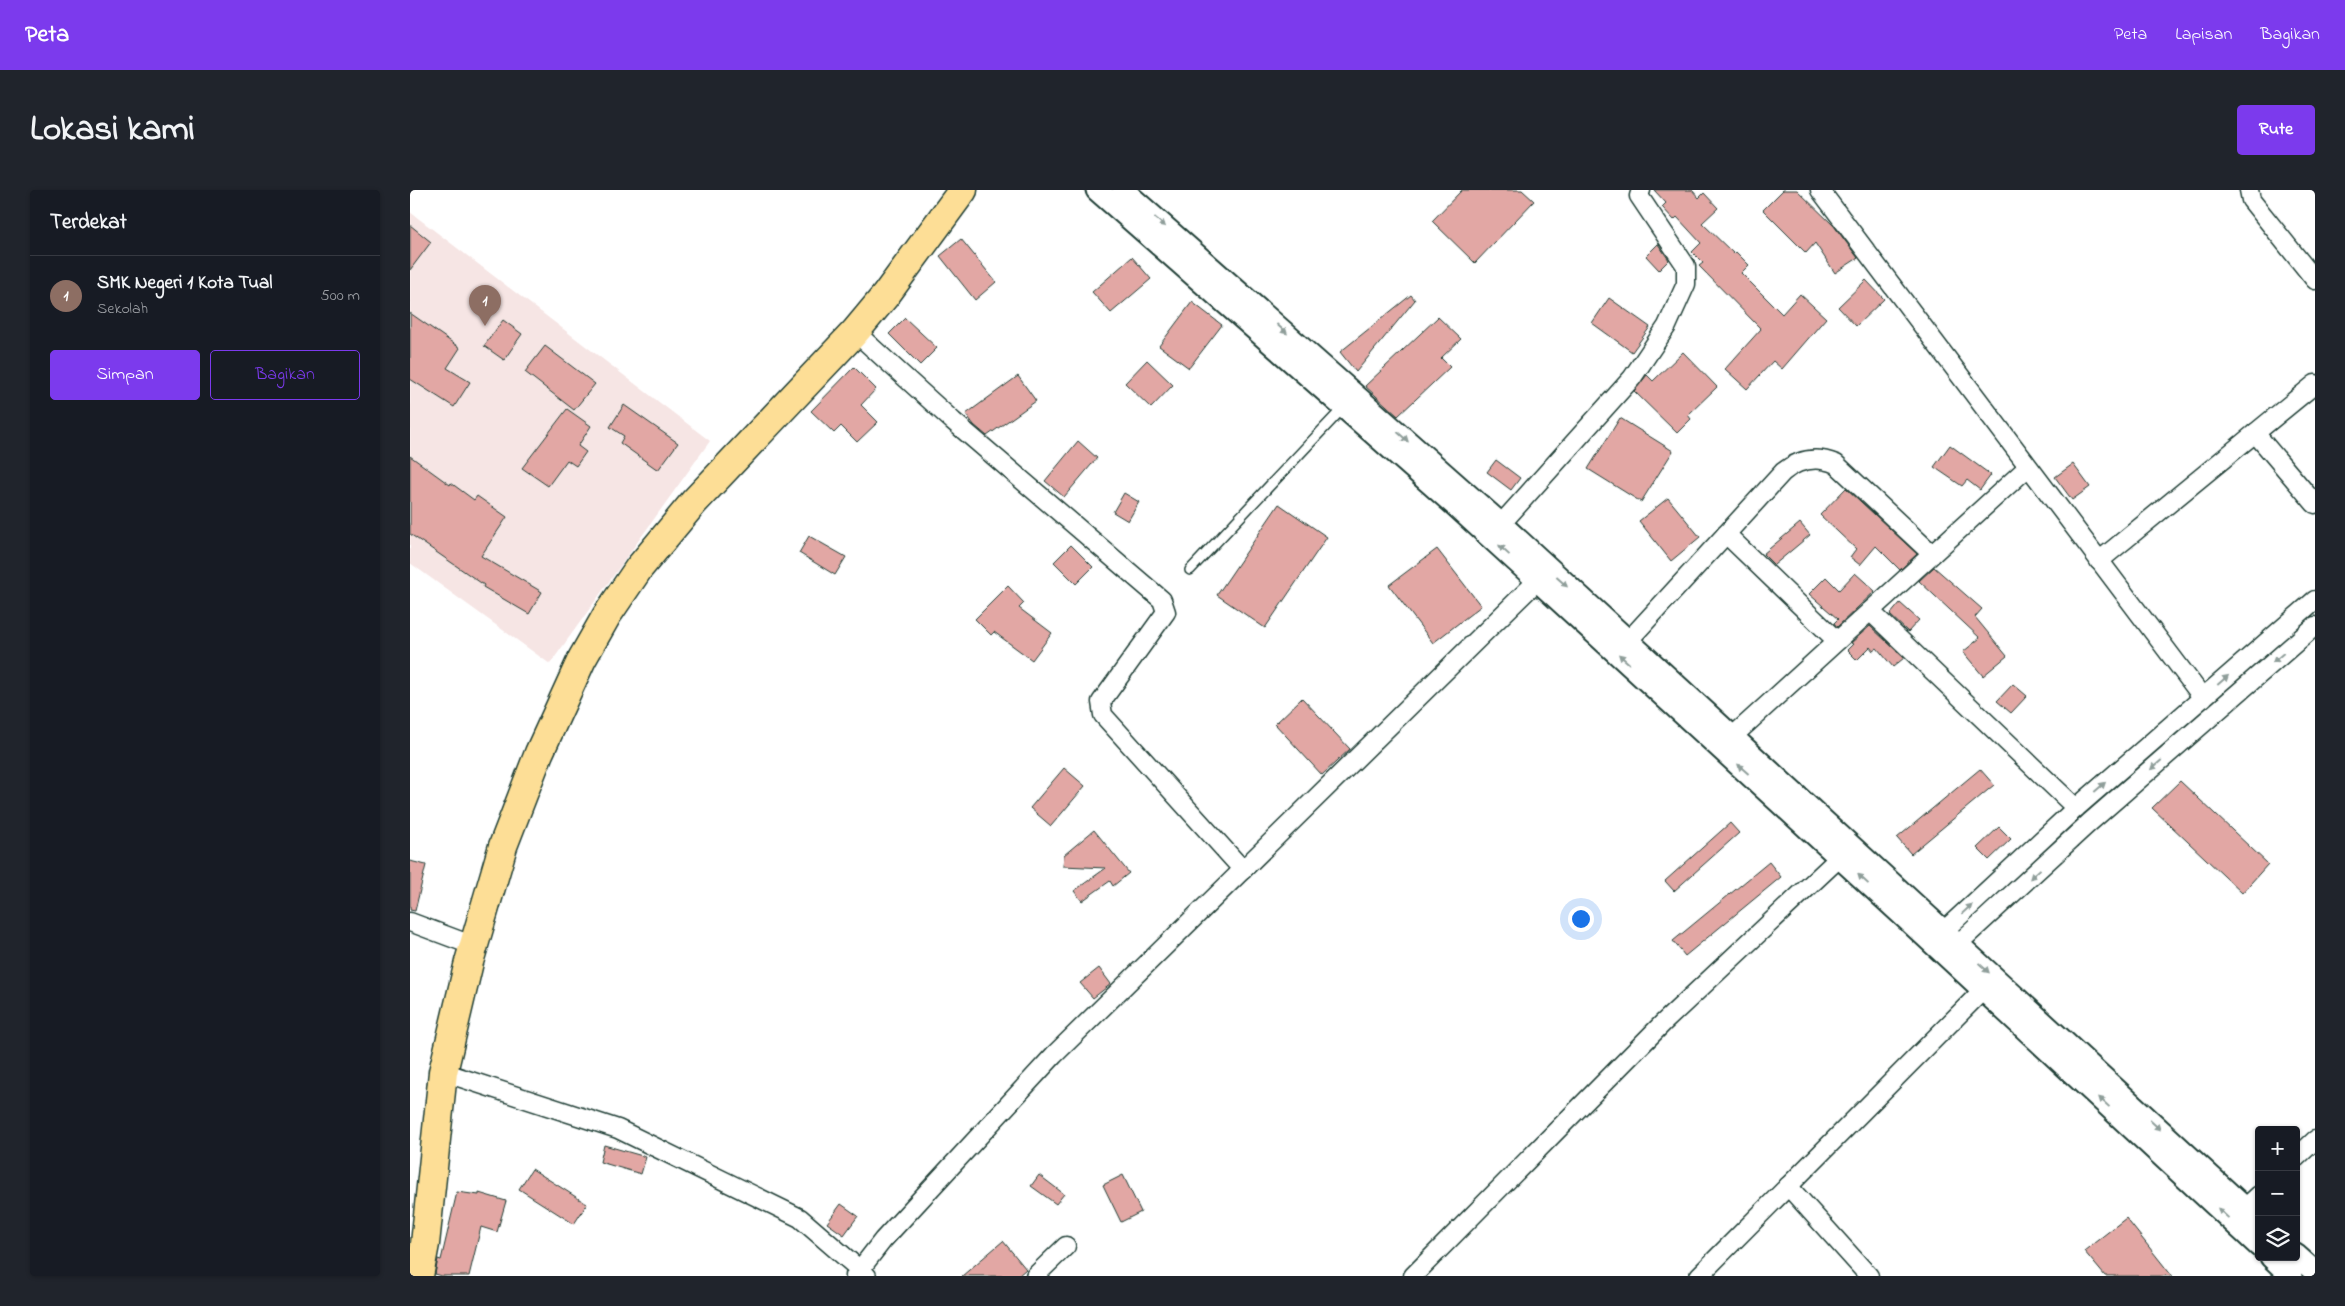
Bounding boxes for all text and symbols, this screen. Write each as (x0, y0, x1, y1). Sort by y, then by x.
text: Peta (25, 18, 69, 53)
text: Peta (2114, 22, 2147, 48)
text: Lapisan (2175, 22, 2232, 48)
text: Bagikan (2260, 22, 2320, 48)
text: Lokasi kami (30, 105, 195, 156)
button: Rute (2237, 105, 2315, 155)
text: Terdekat (50, 208, 127, 238)
one-way arrow (1153, 216, 1165, 228)
text: SMK Negeri 1 Kota Tual (97, 270, 272, 297)
text: 1 (63, 284, 69, 308)
text: 500 m (321, 284, 360, 308)
pin: 1 (469, 285, 501, 326)
text: Sekolah (97, 297, 148, 321)
one-way arrow (1276, 323, 1288, 334)
button: Simpan (50, 350, 200, 400)
button: Bagikan (210, 350, 360, 400)
one-way arrow (1397, 431, 1409, 443)
one-way arrow (1498, 544, 1510, 556)
one-way arrow (1556, 576, 1568, 588)
one-way arrow (2272, 653, 2285, 664)
one-way arrow (1617, 654, 1630, 665)
one-way arrow (2216, 675, 2229, 686)
one-way arrow (2150, 759, 2162, 771)
one-way arrow (1738, 763, 1750, 775)
one-way arrow (2094, 781, 2106, 793)
one-way arrow (2029, 868, 2041, 880)
one-way arrow (1858, 873, 1870, 885)
one-way arrow (1961, 903, 1973, 915)
your location (1568, 906, 1594, 932)
one-way arrow (1978, 962, 1990, 974)
one-way arrow (2098, 1096, 2110, 1108)
one-way arrow (2149, 1120, 2162, 1131)
map controls (2255, 1126, 2300, 1261)
button: + (2255, 1126, 2300, 1171)
button: − (2255, 1171, 2300, 1216)
one-way arrow (2217, 1207, 2229, 1219)
button: layers (2255, 1216, 2300, 1261)

